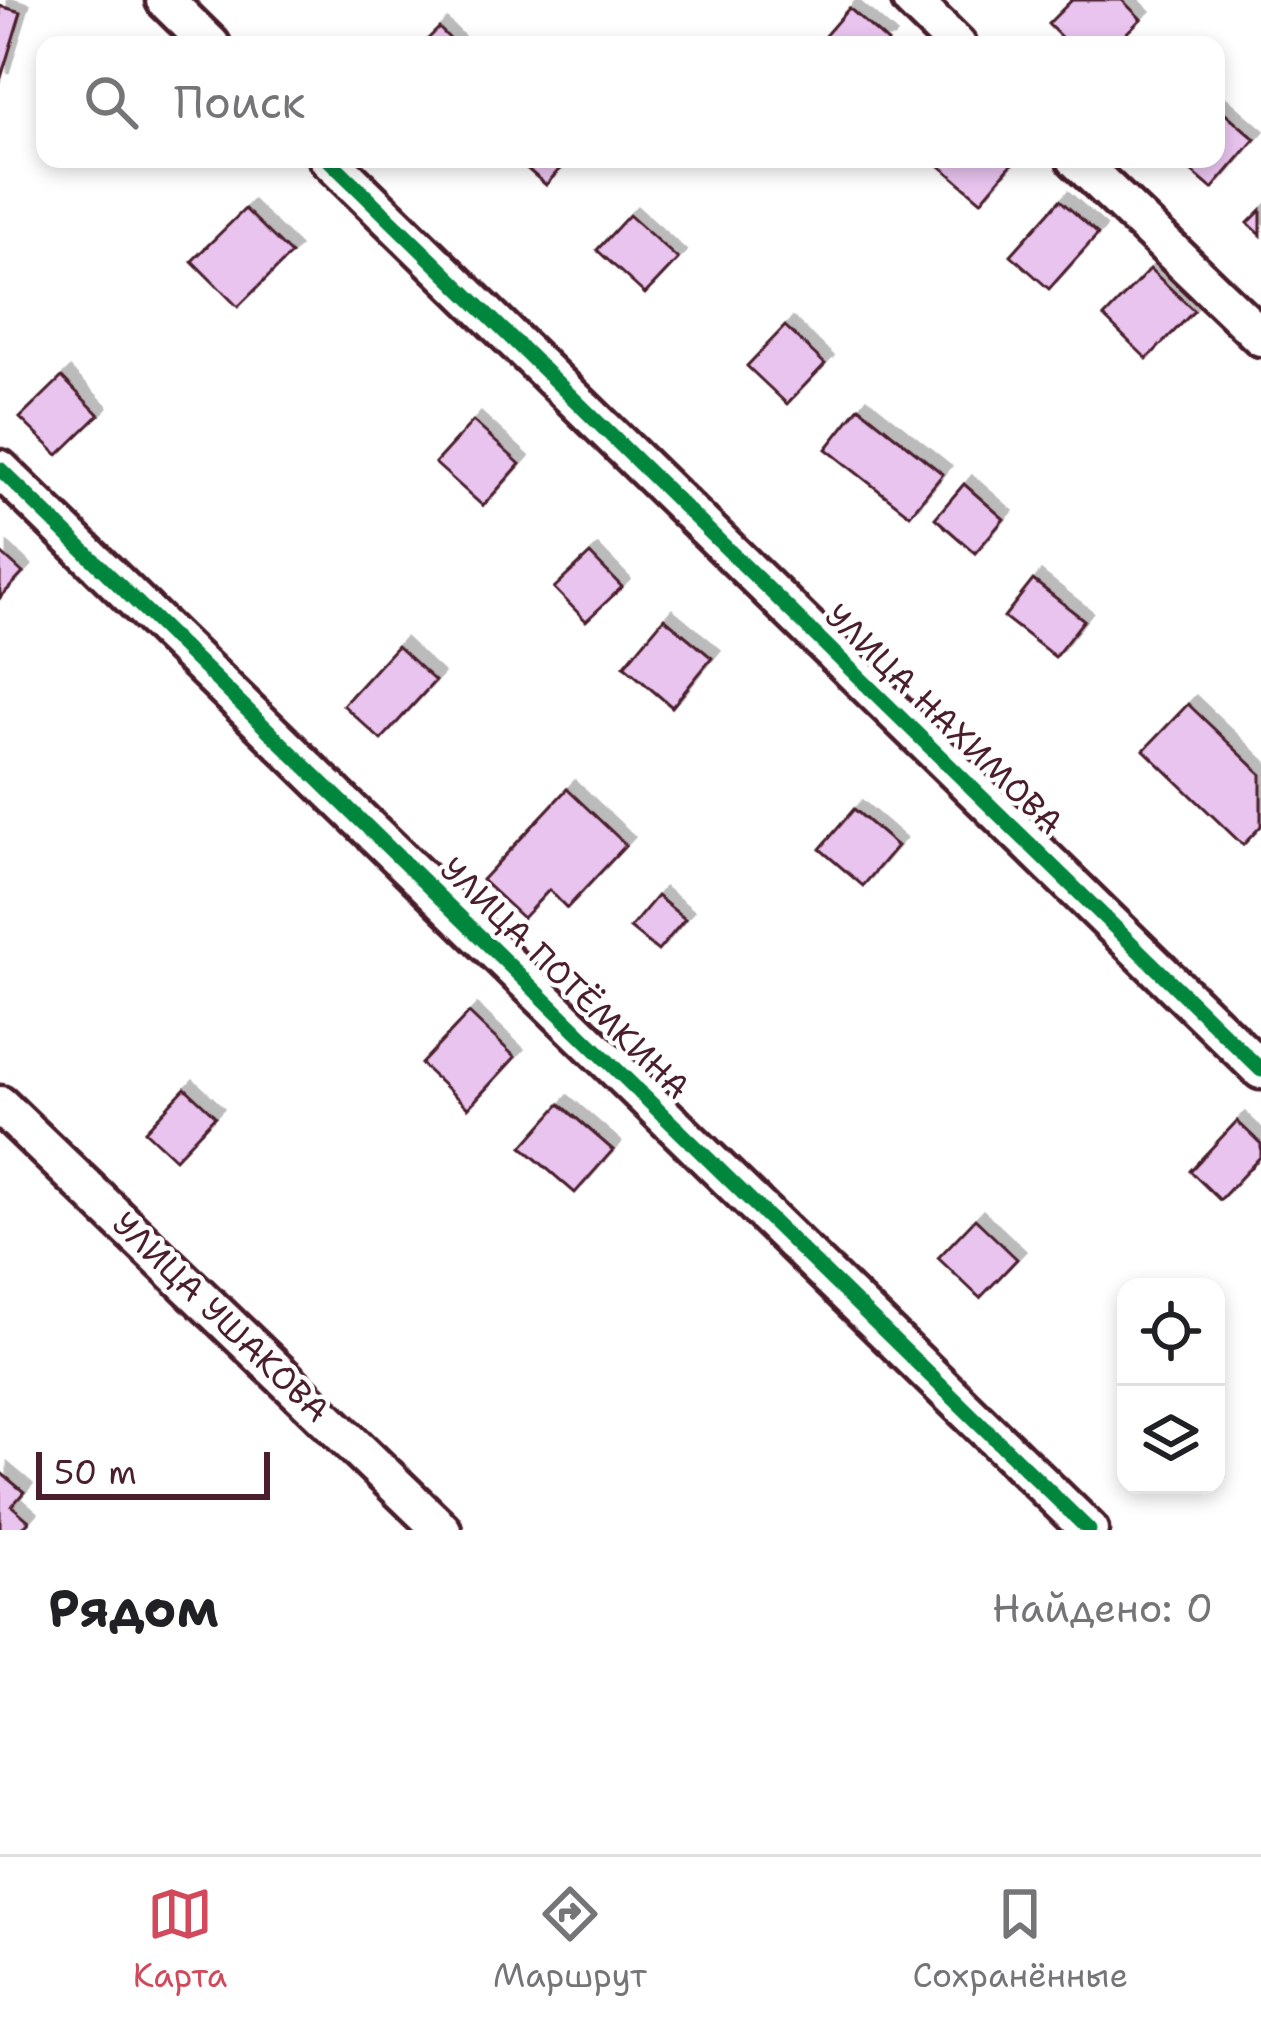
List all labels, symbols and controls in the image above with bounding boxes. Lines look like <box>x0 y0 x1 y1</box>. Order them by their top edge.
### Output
search box <box>36 36 1225 168</box>
icon: search <box>78 69 144 135</box>
text: Поиск <box>174 72 305 132</box>
street label: УЛИЦА НАХИМОВА <box>815 593 1073 845</box>
street label: УЛИЦА ПОТЁМКИНА <box>430 847 700 1109</box>
street label: УЛИЦА УШАКОВА <box>103 1202 339 1432</box>
map controls <box>1117 1278 1225 1494</box>
button: locate <box>1117 1278 1225 1386</box>
button: layers <box>1117 1386 1225 1494</box>
scale bar <box>36 1446 270 1499</box>
text: 50 m <box>54 1450 137 1495</box>
text: Рядом <box>48 1574 219 1642</box>
text: Найдено: 0 <box>992 1582 1213 1634</box>
tab: Карта <box>133 1881 227 1998</box>
tab: Маршрут <box>493 1881 647 1998</box>
tab: Сохранённые <box>913 1881 1128 1998</box>

